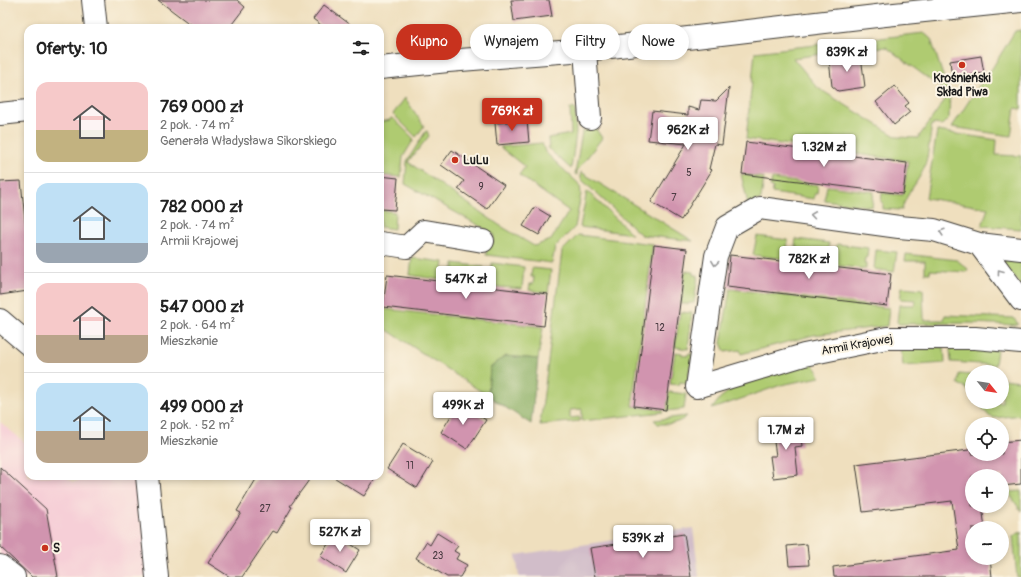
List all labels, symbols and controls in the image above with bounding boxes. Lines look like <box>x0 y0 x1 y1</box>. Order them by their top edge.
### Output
chip: Kupno <box>396 24 462 60</box>
chip: Wynajem <box>470 24 553 60</box>
chip: Filtry <box>561 24 620 60</box>
chip: Nowe <box>628 24 689 60</box>
icon: filters <box>350 37 372 59</box>
text: Oferty: 10 <box>36 38 108 59</box>
pin: 839K zł <box>810 39 884 73</box>
text: 839K zł <box>826 44 868 60</box>
marker: Krośnieński Skład Piwa <box>957 60 967 70</box>
place label: Krośnieński Skład Piwa <box>933 71 991 100</box>
text: 769 000 zł <box>160 96 243 117</box>
icon: home <box>68 98 116 146</box>
pin: 769K zł <box>475 98 549 132</box>
text: 769K zł <box>491 103 533 119</box>
text: 2 pok. · 74 m² <box>160 117 235 133</box>
pin: 962K zł <box>651 117 725 151</box>
text: 962K zł <box>667 122 709 138</box>
text: Generała Władysława Sikorskiego <box>160 133 337 149</box>
pin: 1.32M zł <box>783 134 865 168</box>
text: 1.32M zł <box>802 139 846 155</box>
place label: LuLu <box>463 153 489 168</box>
marker: LuLu <box>450 155 460 165</box>
house number: 5 <box>686 167 692 179</box>
house number: 9 <box>478 181 484 193</box>
house number: 7 <box>671 192 677 204</box>
text: 782 000 zł <box>160 196 242 217</box>
icon: home <box>68 199 116 247</box>
one-way arrow <box>810 211 816 220</box>
text: 2 pok. · 74 m² <box>160 217 235 233</box>
one-way arrow <box>939 228 946 237</box>
text: Armii Krajowej <box>160 233 239 249</box>
pin: 782K zł <box>772 246 846 280</box>
text: 782K zł <box>788 251 830 267</box>
one-way arrow <box>711 260 720 266</box>
pin: 547K zł <box>429 266 503 300</box>
one-way arrow <box>998 269 1005 276</box>
text: 547K zł <box>445 271 487 287</box>
text: 547 000 zł <box>160 296 243 317</box>
icon: home <box>68 299 116 347</box>
text: 2 pok. · 64 m² <box>160 317 235 333</box>
house number: 12 <box>655 322 665 334</box>
street label: Armii Krajowej <box>820 331 894 359</box>
text: Mieszkanie <box>160 333 218 349</box>
north arrow <box>965 365 1009 409</box>
map controls <box>965 365 1009 565</box>
pin: 499K zł <box>426 392 500 426</box>
text: 499 000 zł <box>160 396 243 417</box>
text: 499K zł <box>442 397 484 413</box>
icon: home <box>68 399 116 447</box>
text: 2 pok. · 52 m² <box>160 417 234 433</box>
pin: 1.7M zł <box>749 417 823 451</box>
button: locate <box>965 417 1009 461</box>
text: 1.7M zł <box>768 422 804 438</box>
text: Mieszkanie <box>160 433 218 449</box>
house number: 11 <box>406 460 414 472</box>
button: + <box>965 469 1009 513</box>
house number: 27 <box>260 503 271 515</box>
pin: 527K zł <box>303 519 377 553</box>
button: − <box>965 521 1009 565</box>
text: 527K zł <box>319 524 361 540</box>
pin: 539K zł <box>606 525 680 559</box>
text: 539K zł <box>622 530 664 546</box>
place label: S <box>53 541 60 556</box>
marker: S <box>40 543 50 553</box>
house number: 23 <box>433 550 444 562</box>

